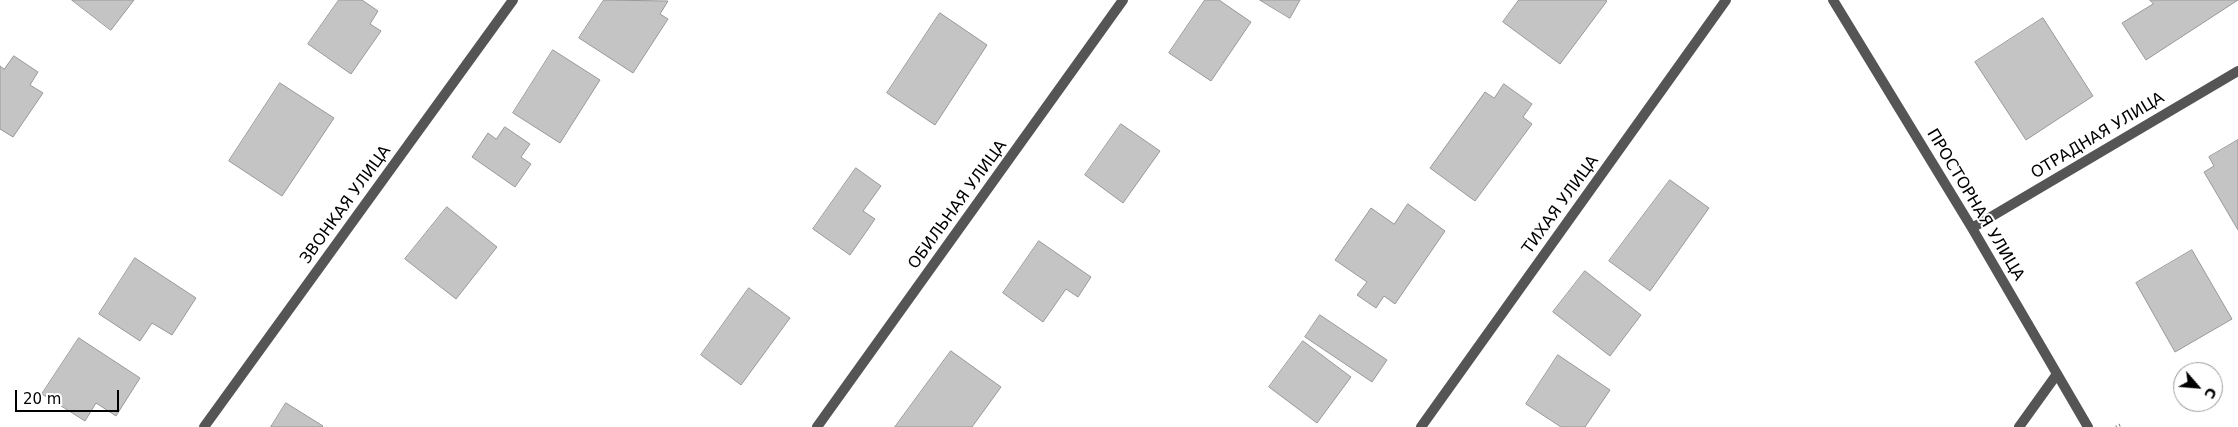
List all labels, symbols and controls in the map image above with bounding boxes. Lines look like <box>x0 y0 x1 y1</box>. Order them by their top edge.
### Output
street label: ОТРАДНАЯ УЛИЦА <box>2028 89 2168 183</box>
street label: ПРОСТОРНАЯ УЛИЦА <box>1922 126 2028 284</box>
street label: ОБИЛЬНАЯ УЛИЦА <box>905 137 1011 273</box>
street label: ЗВОНКАЯ УЛИЦА <box>297 142 395 268</box>
street label: ТИХАЯ УЛИЦА <box>1519 152 1603 258</box>
north arrow <box>2173 362 2223 412</box>
scale bar <box>18 380 121 412</box>
text: С <box>2201 385 2220 402</box>
text: 20 m <box>23 390 61 408</box>

